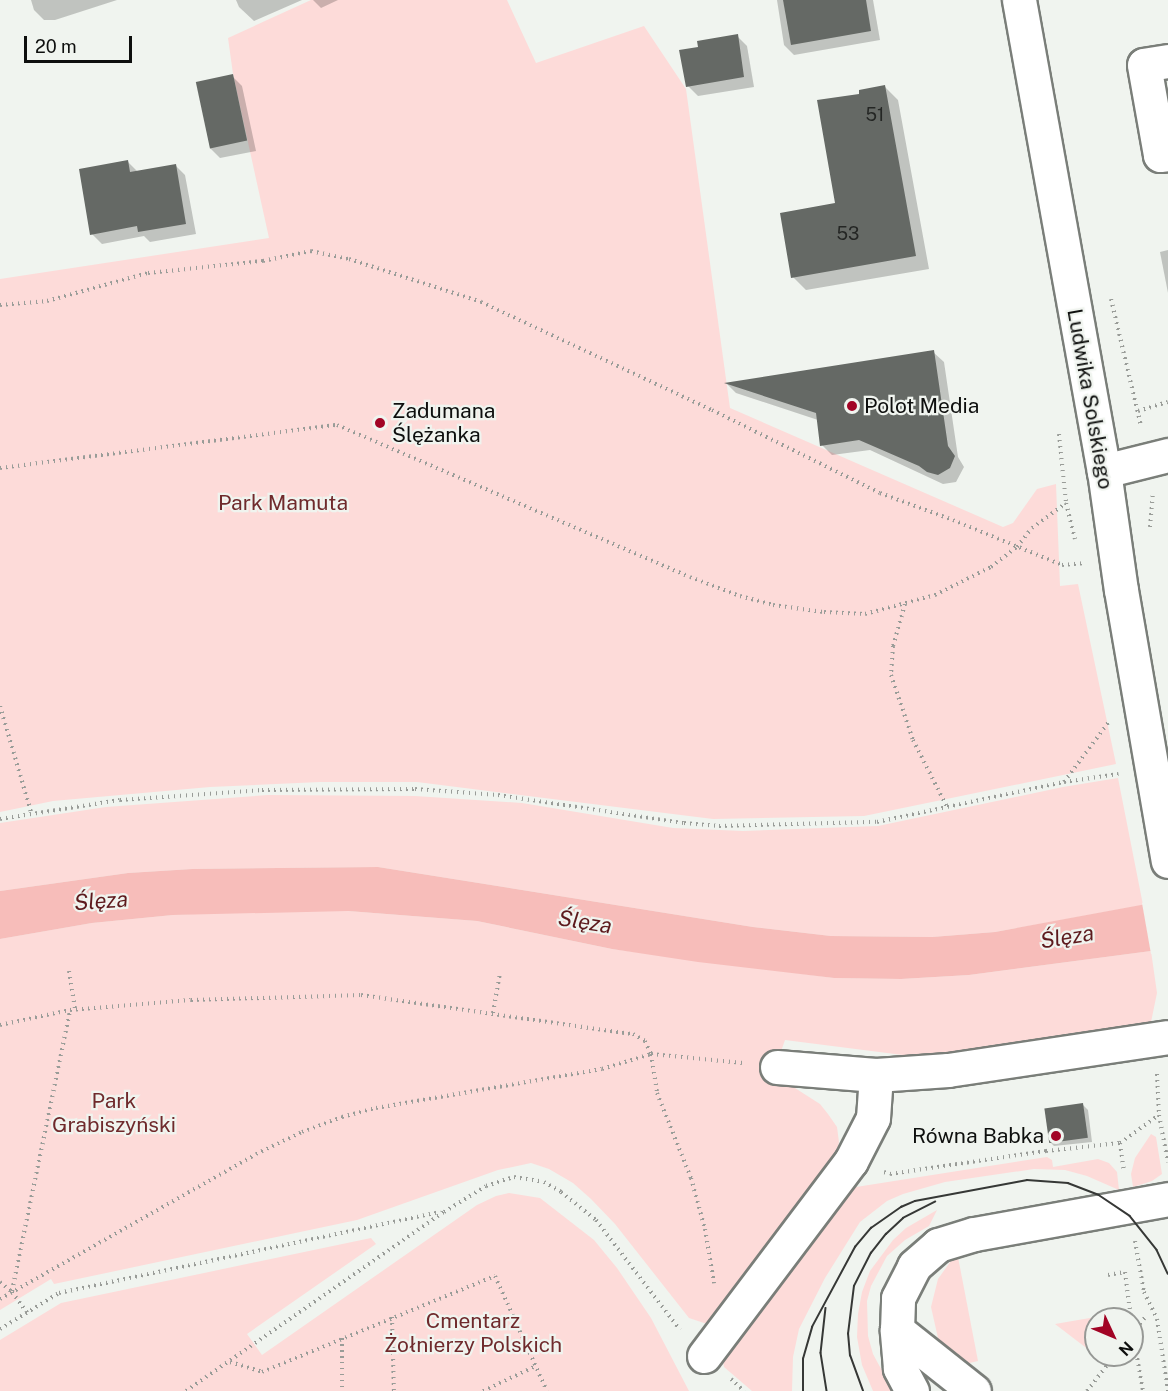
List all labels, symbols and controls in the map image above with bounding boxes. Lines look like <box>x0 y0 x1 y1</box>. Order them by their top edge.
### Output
scale bar <box>27 24 135 62</box>
text: 20 m <box>35 36 77 57</box>
house number: 51 <box>866 104 884 126</box>
house number: 53 <box>837 223 859 245</box>
street label: Ludwika Solskiego <box>1062 307 1118 491</box>
place label: Polot Media <box>864 393 979 419</box>
place label: Zadumana Ślężanka <box>392 398 495 448</box>
marker: Polot Media <box>845 399 859 413</box>
marker: Zadumana Ślężanka <box>373 416 387 430</box>
park label: Park Mamuta <box>218 490 348 516</box>
water label: Ślęza <box>73 886 129 916</box>
water label: Ślęza <box>556 905 614 939</box>
water label: Ślęza <box>1038 920 1096 954</box>
park label: Park Grabiszyński <box>52 1088 176 1138</box>
place label: Równa Babka <box>912 1123 1044 1149</box>
marker: Równa Babka <box>1049 1129 1063 1143</box>
north arrow <box>1084 1307 1144 1367</box>
park label: Cmentarz Żołnierzy Polskich <box>384 1308 562 1358</box>
text: N <box>1115 1337 1137 1360</box>

